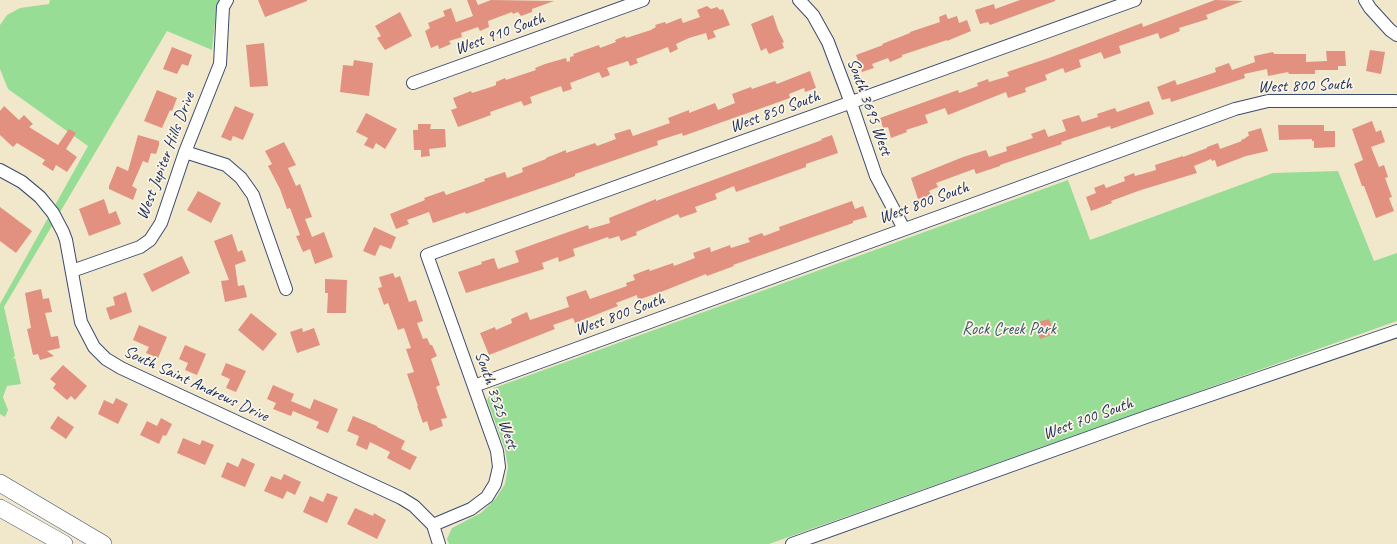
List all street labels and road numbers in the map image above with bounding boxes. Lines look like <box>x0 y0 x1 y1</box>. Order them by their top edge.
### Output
street label: West 910 South <box>452 8 548 60</box>
street label: South 3695 West <box>842 56 896 158</box>
street label: West 800 South <box>1258 74 1352 98</box>
street label: West 850 South <box>727 86 823 138</box>
street label: West Jupiter Hills Drive <box>132 89 200 223</box>
street label: West 800 South <box>876 177 972 229</box>
street label: West 800 South <box>572 289 668 341</box>
street label: South Saint Andrews Drive <box>120 341 272 427</box>
street label: South 3525 West <box>470 348 522 452</box>
street label: West 700 South <box>1040 393 1136 445</box>

